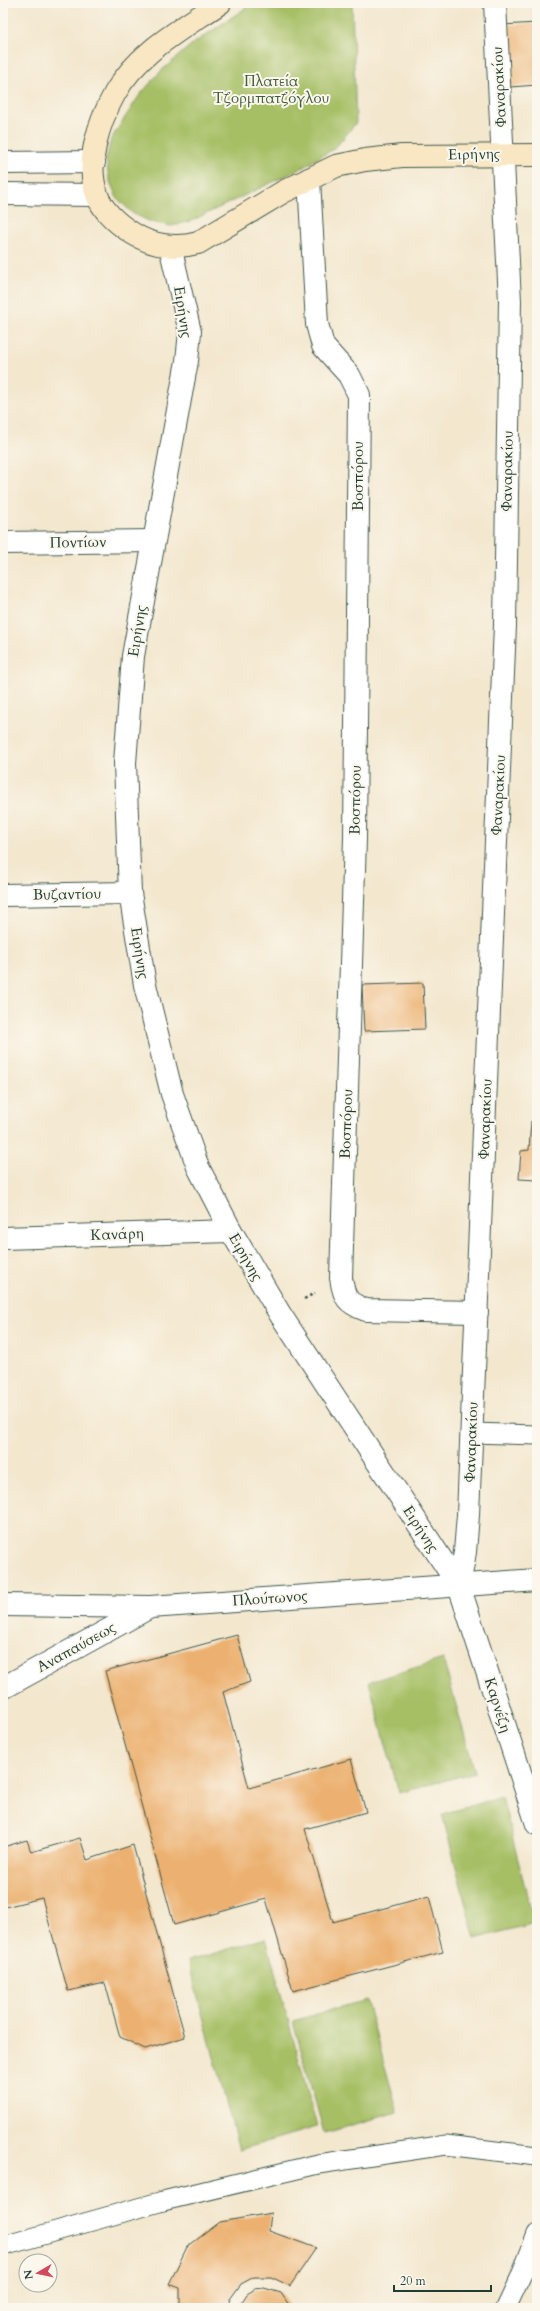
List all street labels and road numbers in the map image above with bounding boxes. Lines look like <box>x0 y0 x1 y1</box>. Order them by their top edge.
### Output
street label: Φαναρακίου <box>487 46 511 128</box>
street label: Ειρήνης <box>448 144 501 164</box>
street label: Ειρήνης <box>169 285 197 340</box>
street label: Φαναρακίου <box>496 430 518 512</box>
street label: Βοσπόρου <box>348 441 368 511</box>
street label: Ποντίων <box>49 532 107 552</box>
street label: Ειρήνης <box>123 603 151 658</box>
street label: Φαναρακίου <box>486 754 510 836</box>
street label: Βοσπόρου <box>344 765 366 835</box>
street label: Βυζαντίου <box>33 883 102 905</box>
street label: Ειρήνης <box>126 926 154 981</box>
street label: Φαναρακίου <box>474 1078 496 1160</box>
street label: Βοσπόρου <box>335 1089 357 1159</box>
street label: Κανάρη <box>90 1223 144 1245</box>
street label: Ειρήνης <box>224 1229 268 1285</box>
street label: Φαναρακίου <box>460 1401 482 1483</box>
street label: Ειρήνης <box>398 1502 444 1557</box>
street label: Πλούτωνος <box>232 1585 309 1611</box>
street label: Αναπαύσεως <box>33 1617 120 1677</box>
street label: Καρνέζη <box>480 1675 516 1735</box>

